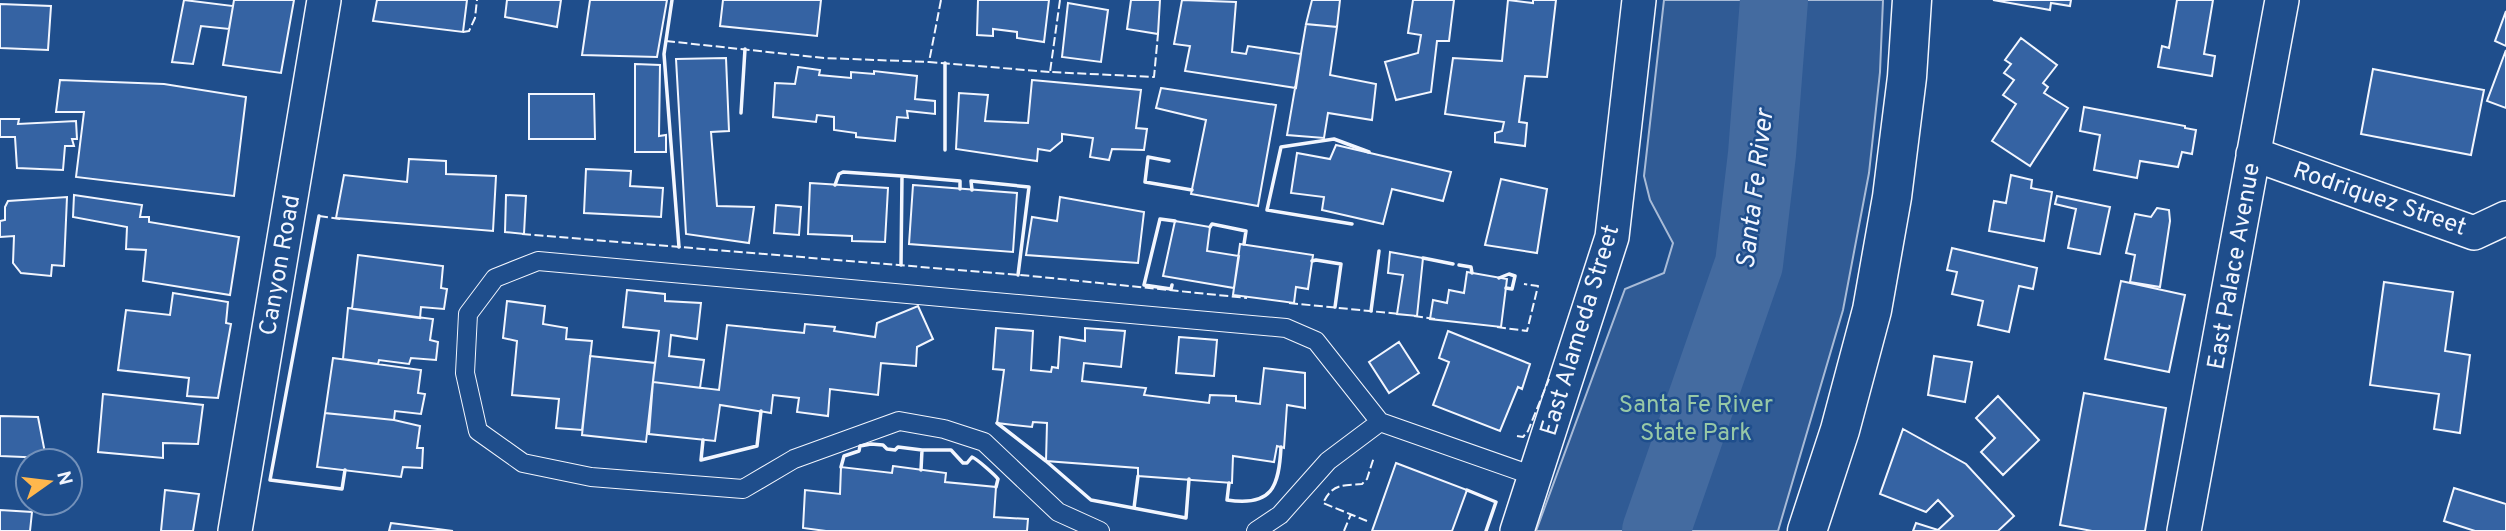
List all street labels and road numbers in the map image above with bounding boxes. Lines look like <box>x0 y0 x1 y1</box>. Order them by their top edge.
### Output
street label: Rodriquez Street <box>2289 156 2470 244</box>
street label: East Palace Avenue <box>2202 161 2268 372</box>
street label: Canyon Road <box>254 193 308 338</box>
street label: East Alameda Street <box>1535 221 1627 440</box>

